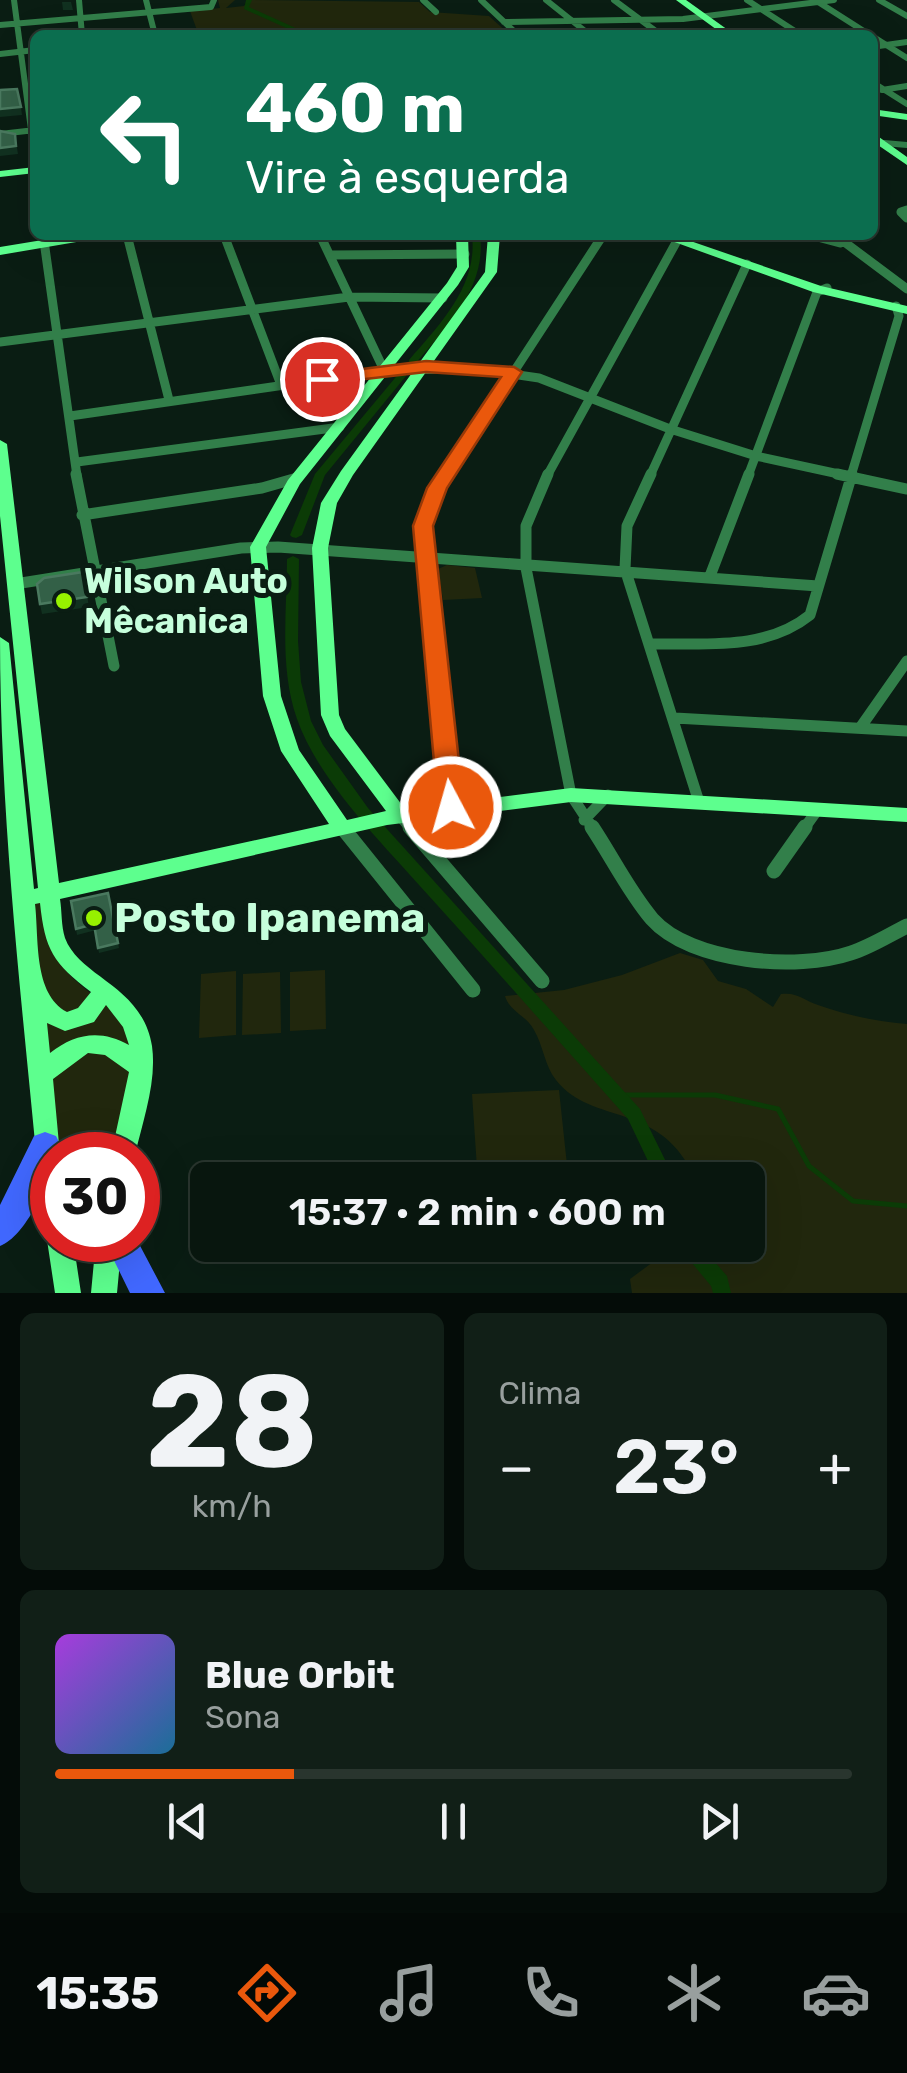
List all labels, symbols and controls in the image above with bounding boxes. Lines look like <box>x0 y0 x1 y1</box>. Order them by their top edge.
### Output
text: 460 m <box>245 67 465 150</box>
icon: left <box>80 70 210 200</box>
text: Vire à esquerda <box>245 151 569 204</box>
pin <box>280 337 365 422</box>
icon: arrive <box>295 352 350 407</box>
place label: Wilson Auto Mêcanica <box>84 560 288 642</box>
marker: Wilson Auto Mêcanica <box>53 590 75 612</box>
position arrow <box>399 755 503 859</box>
place label: Posto Ipanema <box>114 893 425 943</box>
marker: Posto Ipanema <box>83 907 105 929</box>
speed limit sign: 30 <box>30 1132 160 1262</box>
text: 15:37 · 2 min · 600 m <box>289 1189 666 1235</box>
text: 28 <box>145 1344 318 1499</box>
text: Clima <box>499 1374 581 1412</box>
text: 23° <box>613 1423 739 1512</box>
text: − <box>499 1435 534 1500</box>
text: + <box>818 1435 852 1500</box>
text: km/h <box>192 1487 272 1525</box>
text: Blue Orbit <box>205 1652 395 1698</box>
text: Sona <box>205 1698 280 1736</box>
icon: previous <box>160 1794 215 1849</box>
icon: pause <box>426 1794 481 1849</box>
icon: next <box>692 1794 747 1849</box>
icon: directions <box>232 1958 302 2028</box>
icon: music <box>374 1958 444 2028</box>
icon: phone <box>516 1958 586 2028</box>
icon: climate <box>659 1958 729 2028</box>
icon: car <box>801 1958 871 2028</box>
text: 15:35 <box>36 1967 159 2020</box>

